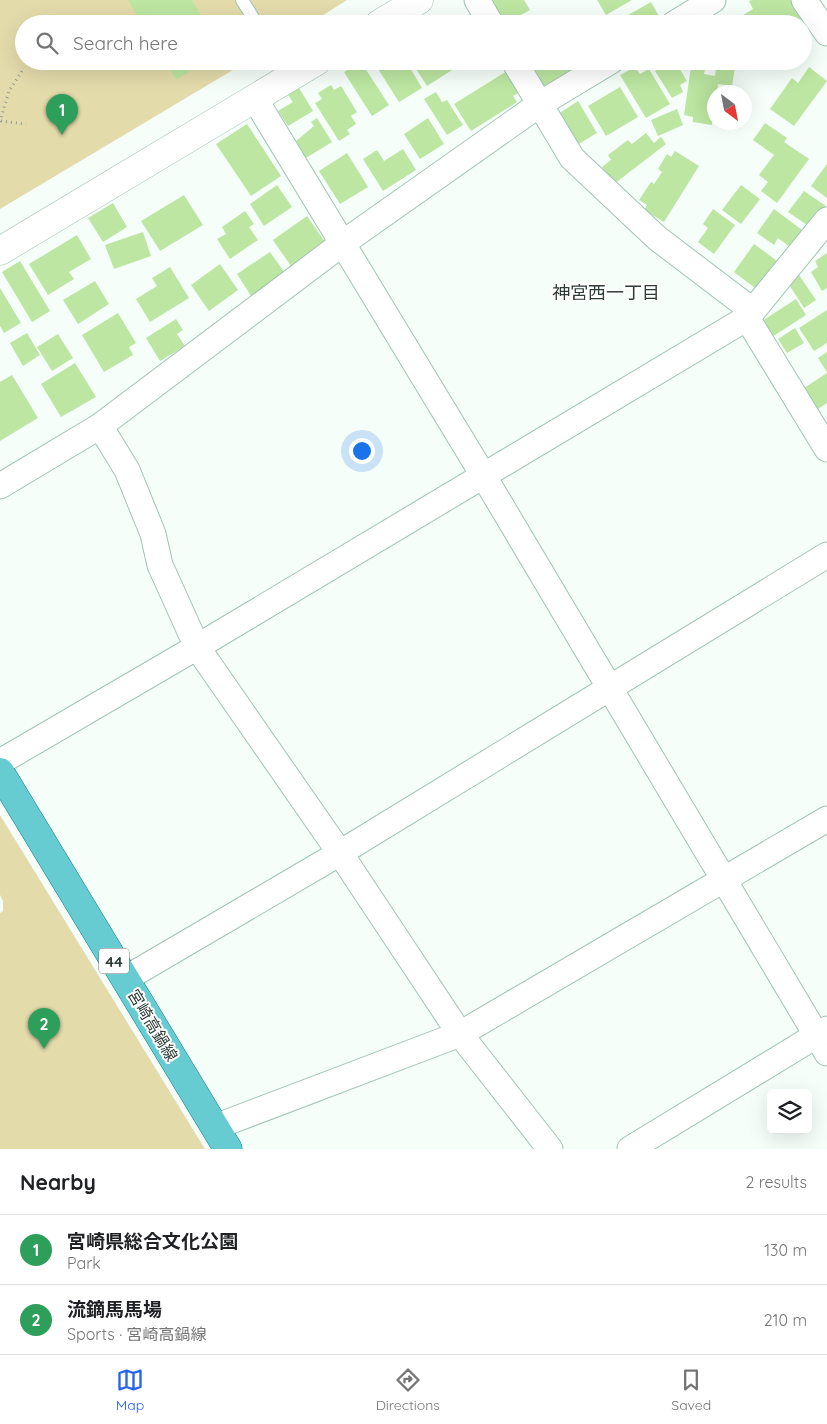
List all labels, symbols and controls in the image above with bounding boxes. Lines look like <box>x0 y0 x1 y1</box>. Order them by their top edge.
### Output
search box <box>15 15 812 70</box>
icon: search <box>33 29 61 57</box>
text: Search here <box>73 31 178 55</box>
north arrow <box>707 85 752 130</box>
pin: 1 <box>46 94 78 135</box>
district label: 神宮西一丁目 <box>552 281 660 304</box>
your location <box>349 438 375 464</box>
road number: 44 <box>99 948 129 974</box>
street label: 宮崎高鍋線 <box>124 986 182 1064</box>
pin: 2 <box>28 1008 60 1049</box>
map controls <box>767 1089 812 1134</box>
button: layers <box>767 1089 812 1134</box>
text: Nearby <box>20 1169 96 1195</box>
text: 2 results <box>745 1172 807 1192</box>
text: 宮崎県総合文化公園 <box>67 1229 238 1253</box>
text: 1 <box>33 1240 39 1260</box>
text: 130 m <box>764 1240 807 1260</box>
text: Park <box>67 1253 101 1273</box>
text: 流鏑馬馬場 <box>67 1297 162 1321</box>
text: 2 <box>31 1310 41 1330</box>
text: 210 m <box>764 1310 807 1330</box>
text: Sports · 宮崎高鍋線 <box>67 1324 207 1344</box>
tab: Map <box>116 1366 144 1414</box>
tab: Directions <box>376 1366 440 1414</box>
tab: Saved <box>671 1366 711 1414</box>

